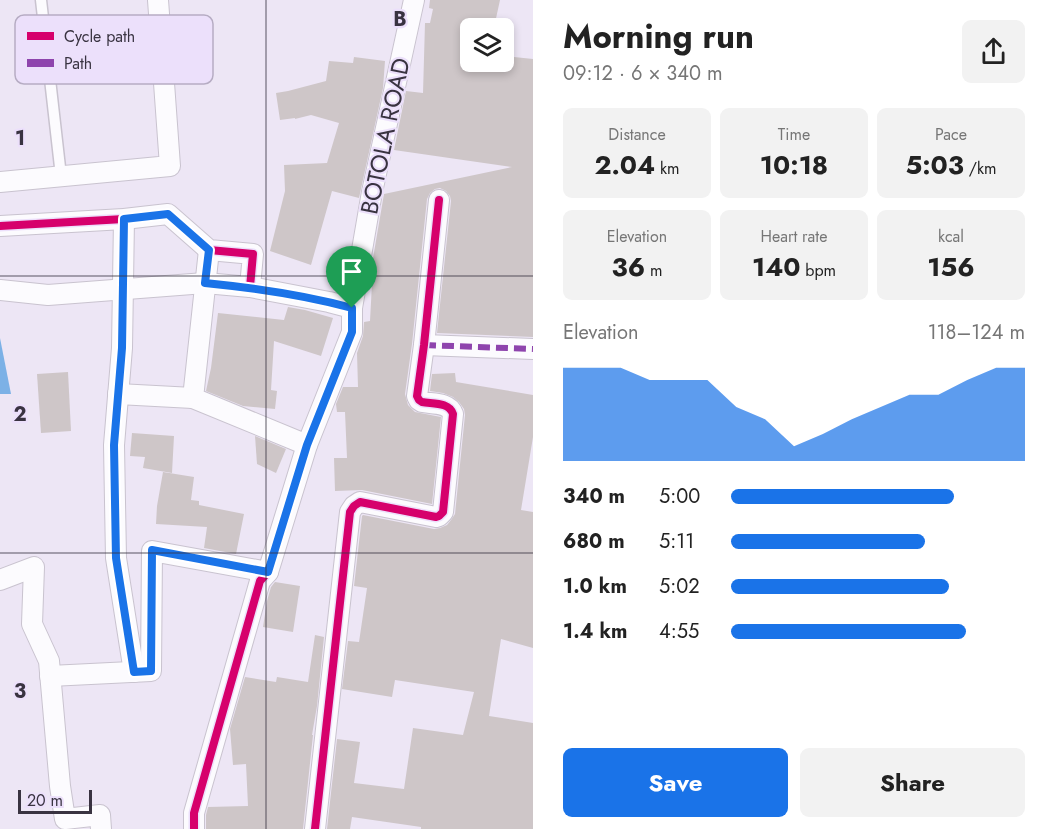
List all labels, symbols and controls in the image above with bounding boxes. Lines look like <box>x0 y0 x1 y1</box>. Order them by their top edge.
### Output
text: B <box>393 5 407 34</box>
text: Morning run <box>563 13 754 60</box>
legend <box>15 15 213 84</box>
map controls <box>460 18 514 72</box>
button: layers <box>460 18 514 72</box>
button: share <box>962 20 1025 83</box>
text: Cycle path <box>64 25 135 48</box>
text: Path <box>64 52 92 75</box>
street label: BOTOLA ROAD <box>351 55 419 217</box>
text: 09:12 · 6 × 340 m <box>563 59 723 88</box>
text: Distance <box>608 123 666 146</box>
text: Time <box>778 123 810 146</box>
text: Pace <box>935 123 967 146</box>
text: 1 <box>15 124 25 153</box>
text: 2.04 <box>594 146 655 184</box>
text: 10:18 <box>760 146 828 184</box>
text: 5:03 <box>905 146 964 184</box>
text: km <box>655 157 680 180</box>
text: /km <box>964 157 997 180</box>
text: Elevation <box>607 225 667 248</box>
text: Heart rate <box>761 225 827 248</box>
text: kcal <box>938 225 964 248</box>
pin <box>326 246 377 308</box>
text: 36 <box>612 248 645 286</box>
text: 140 <box>752 248 801 286</box>
text: 156 <box>927 248 975 286</box>
icon: arrive <box>335 255 368 288</box>
text: m <box>645 259 662 282</box>
text: bpm <box>801 259 836 282</box>
text: Elevation <box>563 318 638 347</box>
text: 118–124 m <box>928 318 1025 347</box>
text: 2 <box>13 400 27 429</box>
text: 340 m <box>563 482 625 511</box>
text: 5:00 <box>659 482 700 511</box>
text: 680 m <box>563 527 625 556</box>
text: 5:11 <box>659 527 694 556</box>
text: 1.0 km <box>563 572 627 601</box>
text: 5:02 <box>659 572 700 601</box>
text: 1.4 km <box>563 617 628 646</box>
text: 4:55 <box>659 617 699 646</box>
text: 3 <box>14 677 26 706</box>
button: Save <box>563 748 788 817</box>
button: Share <box>800 748 1025 817</box>
scale bar <box>18 787 92 814</box>
text: 20 m <box>27 789 63 812</box>

